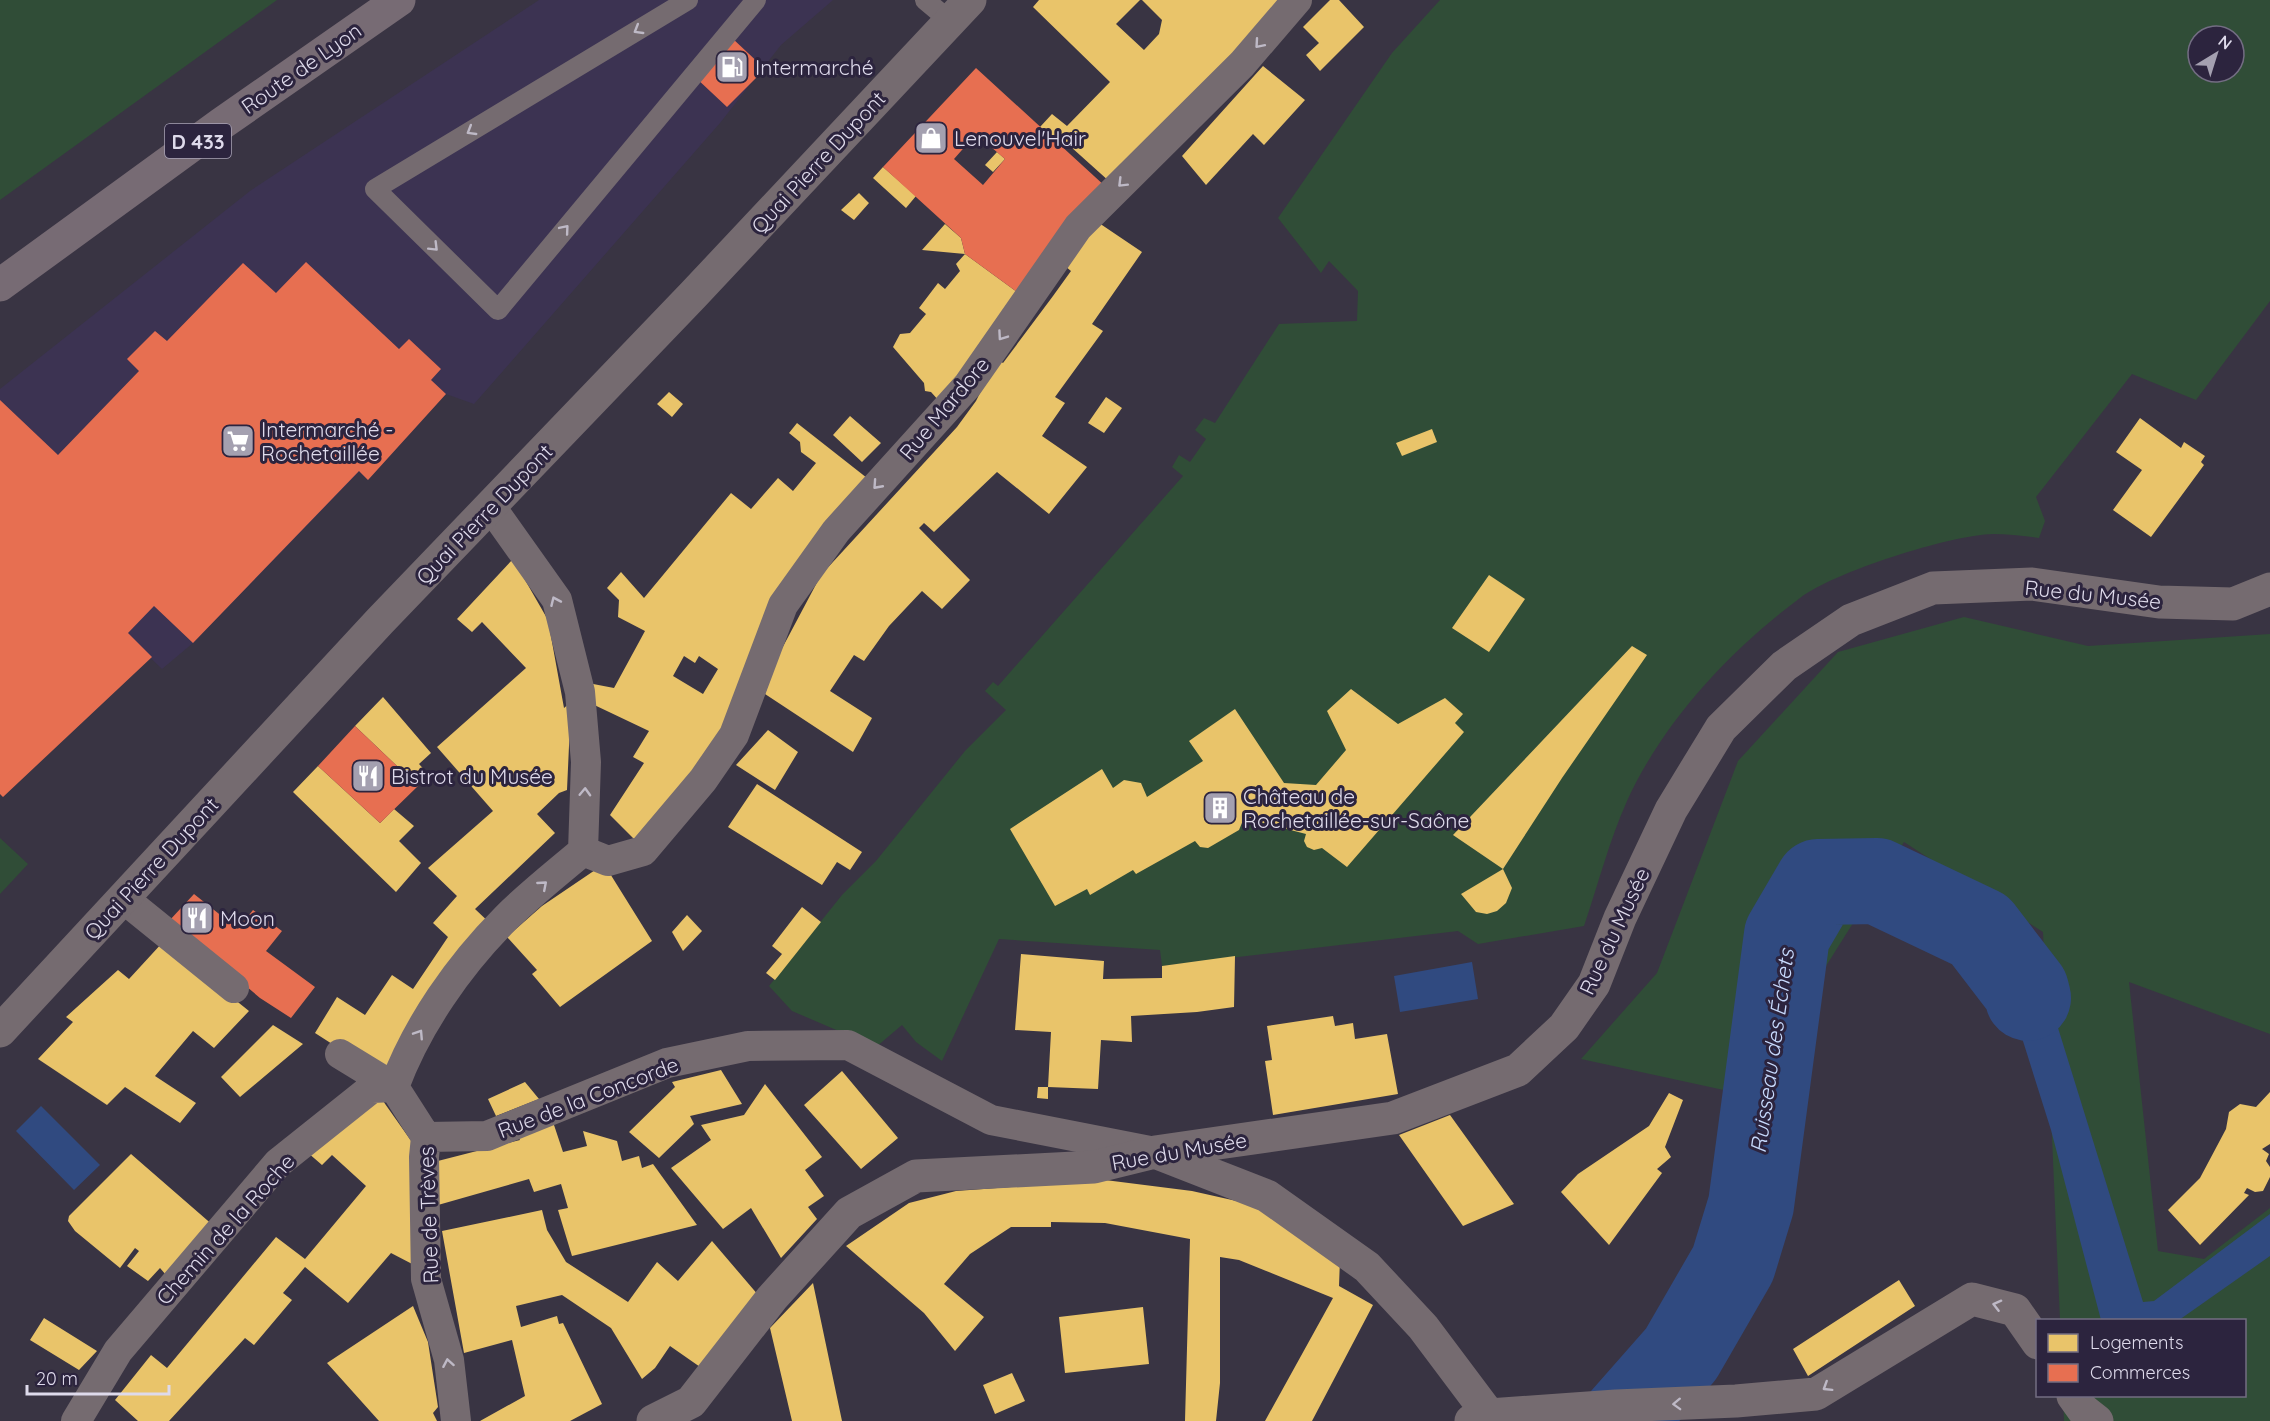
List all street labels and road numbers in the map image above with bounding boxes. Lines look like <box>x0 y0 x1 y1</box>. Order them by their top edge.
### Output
street label: Route de Lyon <box>236 17 366 119</box>
street label: Quai Pierre Dupont <box>745 85 891 239</box>
road number: D 433 <box>165 124 231 158</box>
street label: Rue Mardore <box>894 351 994 465</box>
street label: Quai Pierre Dupont <box>410 438 558 590</box>
street label: Rue du Musée <box>2023 574 2163 614</box>
street label: Quai Pierre Dupont <box>78 791 224 945</box>
street label: Rue du Musée <box>1573 863 1655 999</box>
street label: Rue de la Concorde <box>494 1051 682 1143</box>
street label: Rue du Musée <box>1109 1126 1249 1176</box>
street label: Rue de Trèves <box>413 1146 443 1284</box>
street label: Chemin de la Roche <box>150 1148 300 1310</box>

